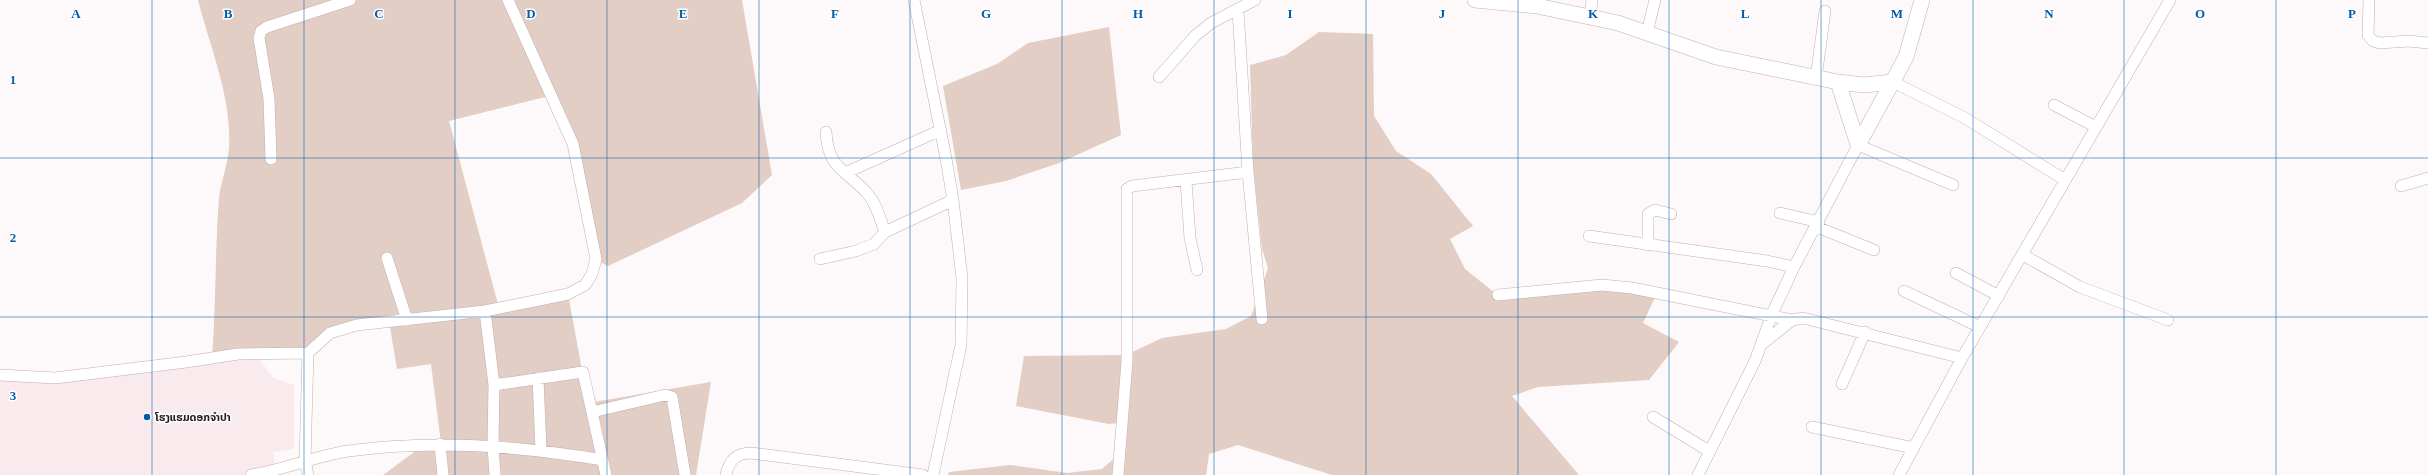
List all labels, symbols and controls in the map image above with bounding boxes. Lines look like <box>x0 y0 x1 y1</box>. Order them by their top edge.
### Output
text: A <box>71 6 81 21</box>
text: B <box>224 6 233 21</box>
text: C <box>374 6 384 21</box>
text: D <box>526 6 536 21</box>
text: E <box>679 6 687 21</box>
text: F <box>831 6 839 21</box>
text: G <box>981 6 991 21</box>
text: H <box>1133 6 1143 21</box>
text: I <box>1287 6 1293 21</box>
text: J <box>1439 6 1446 21</box>
text: K <box>1588 6 1599 21</box>
text: L <box>1741 6 1750 21</box>
text: M <box>1891 6 1903 21</box>
text: N <box>2044 6 2054 21</box>
text: O <box>2195 6 2205 21</box>
text: P <box>2348 6 2356 21</box>
text: 1 <box>10 72 16 87</box>
text: 2 <box>10 230 16 245</box>
text: 3 <box>10 388 17 403</box>
place label: ໂຮງແຮມດອກຈຳປາ <box>154 411 231 423</box>
marker: ໂຮງແຮມດອກຈຳປາ <box>142 412 152 422</box>

